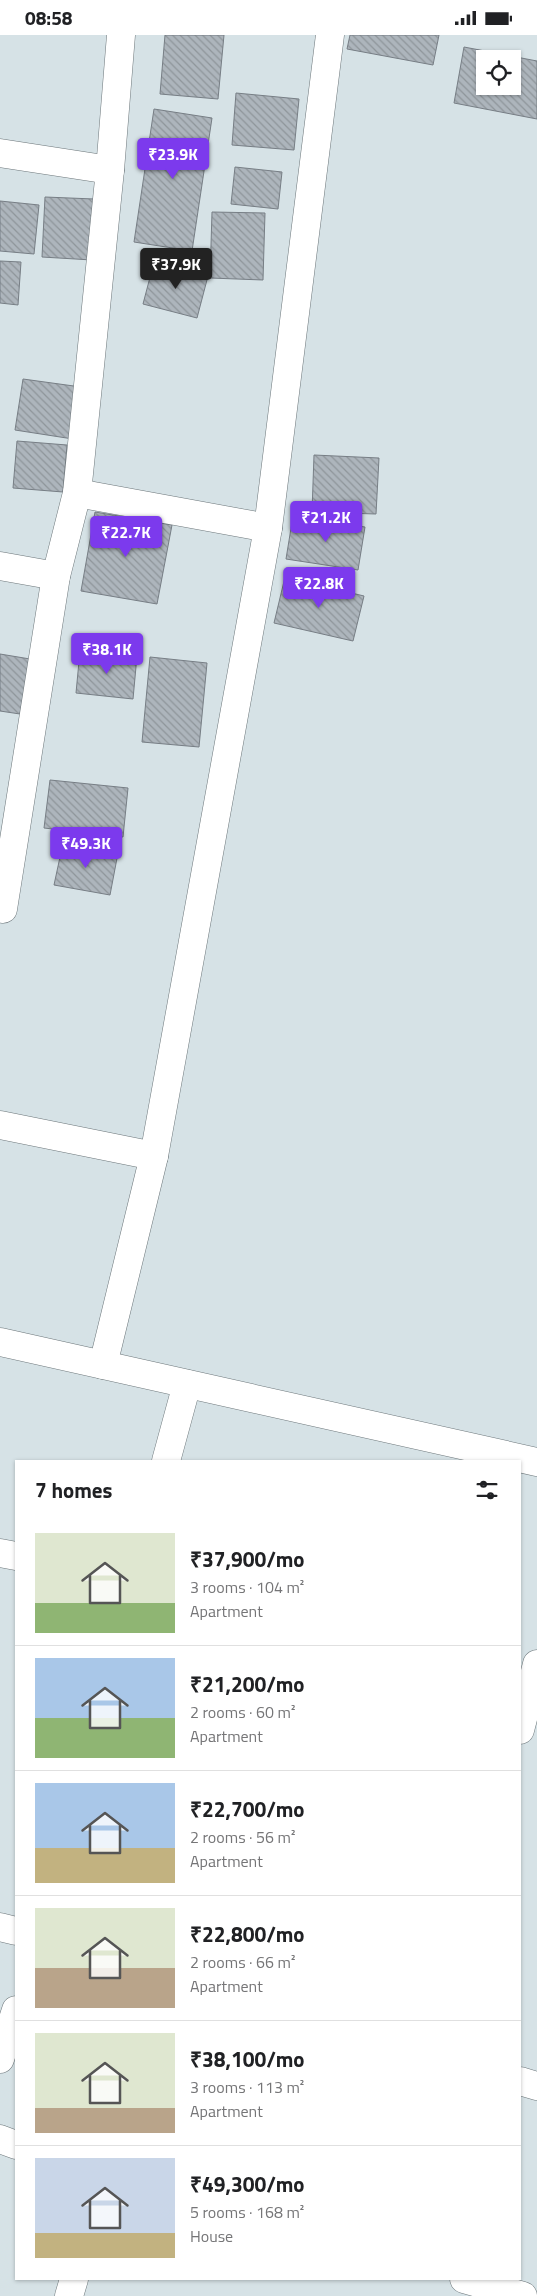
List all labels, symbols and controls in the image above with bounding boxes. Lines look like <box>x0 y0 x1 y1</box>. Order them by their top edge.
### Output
text: 08:58 <box>25 3 72 32</box>
map controls <box>476 50 521 95</box>
button: locate <box>476 50 521 95</box>
pin: ₹23.9K <box>132 137 214 180</box>
text: ₹23.9K <box>148 142 198 166</box>
pin: ₹37.9K <box>135 247 217 290</box>
text: ₹37.9K <box>151 252 201 276</box>
pin: ₹21.2K <box>285 501 367 543</box>
text: ₹21.2K <box>301 505 351 529</box>
pin: ₹22.7K <box>85 515 167 558</box>
text: ₹22.7K <box>101 520 151 544</box>
pin: ₹22.8K <box>278 567 360 609</box>
text: ₹22.8K <box>294 571 344 595</box>
pin: ₹38.1K <box>66 633 148 675</box>
text: ₹38.1K <box>82 637 132 661</box>
pin: ₹49.3K <box>45 827 127 869</box>
text: ₹49.3K <box>61 831 111 855</box>
text: 7 homes <box>35 1474 112 1506</box>
icon: filters <box>473 1476 501 1504</box>
text: ₹37,900/mo <box>190 1543 304 1575</box>
icon: home <box>75 1553 135 1613</box>
text: 3 rooms · 104 m² <box>190 1575 304 1599</box>
text: Apartment <box>190 1599 263 1623</box>
text: ₹21,200/mo <box>190 1668 304 1700</box>
icon: home <box>75 1678 135 1738</box>
text: 2 rooms · 60 m² <box>190 1700 295 1724</box>
text: Apartment <box>190 1724 263 1748</box>
text: ₹22,700/mo <box>190 1793 304 1825</box>
icon: home <box>75 1803 135 1863</box>
text: 2 rooms · 56 m² <box>190 1825 295 1849</box>
text: Apartment <box>190 1849 263 1873</box>
text: ₹22,800/mo <box>190 1918 304 1950</box>
icon: home <box>75 1928 135 1988</box>
text: 2 rooms · 66 m² <box>190 1950 295 1974</box>
text: Apartment <box>190 1974 263 1998</box>
text: ₹38,100/mo <box>190 2043 304 2075</box>
icon: home <box>75 2053 135 2113</box>
text: 3 rooms · 113 m² <box>190 2075 304 2099</box>
text: Apartment <box>190 2099 263 2123</box>
text: ₹49,300/mo <box>190 2168 304 2200</box>
icon: home <box>75 2178 135 2238</box>
text: 5 rooms · 168 m² <box>190 2200 304 2224</box>
text: House <box>190 2224 233 2248</box>

